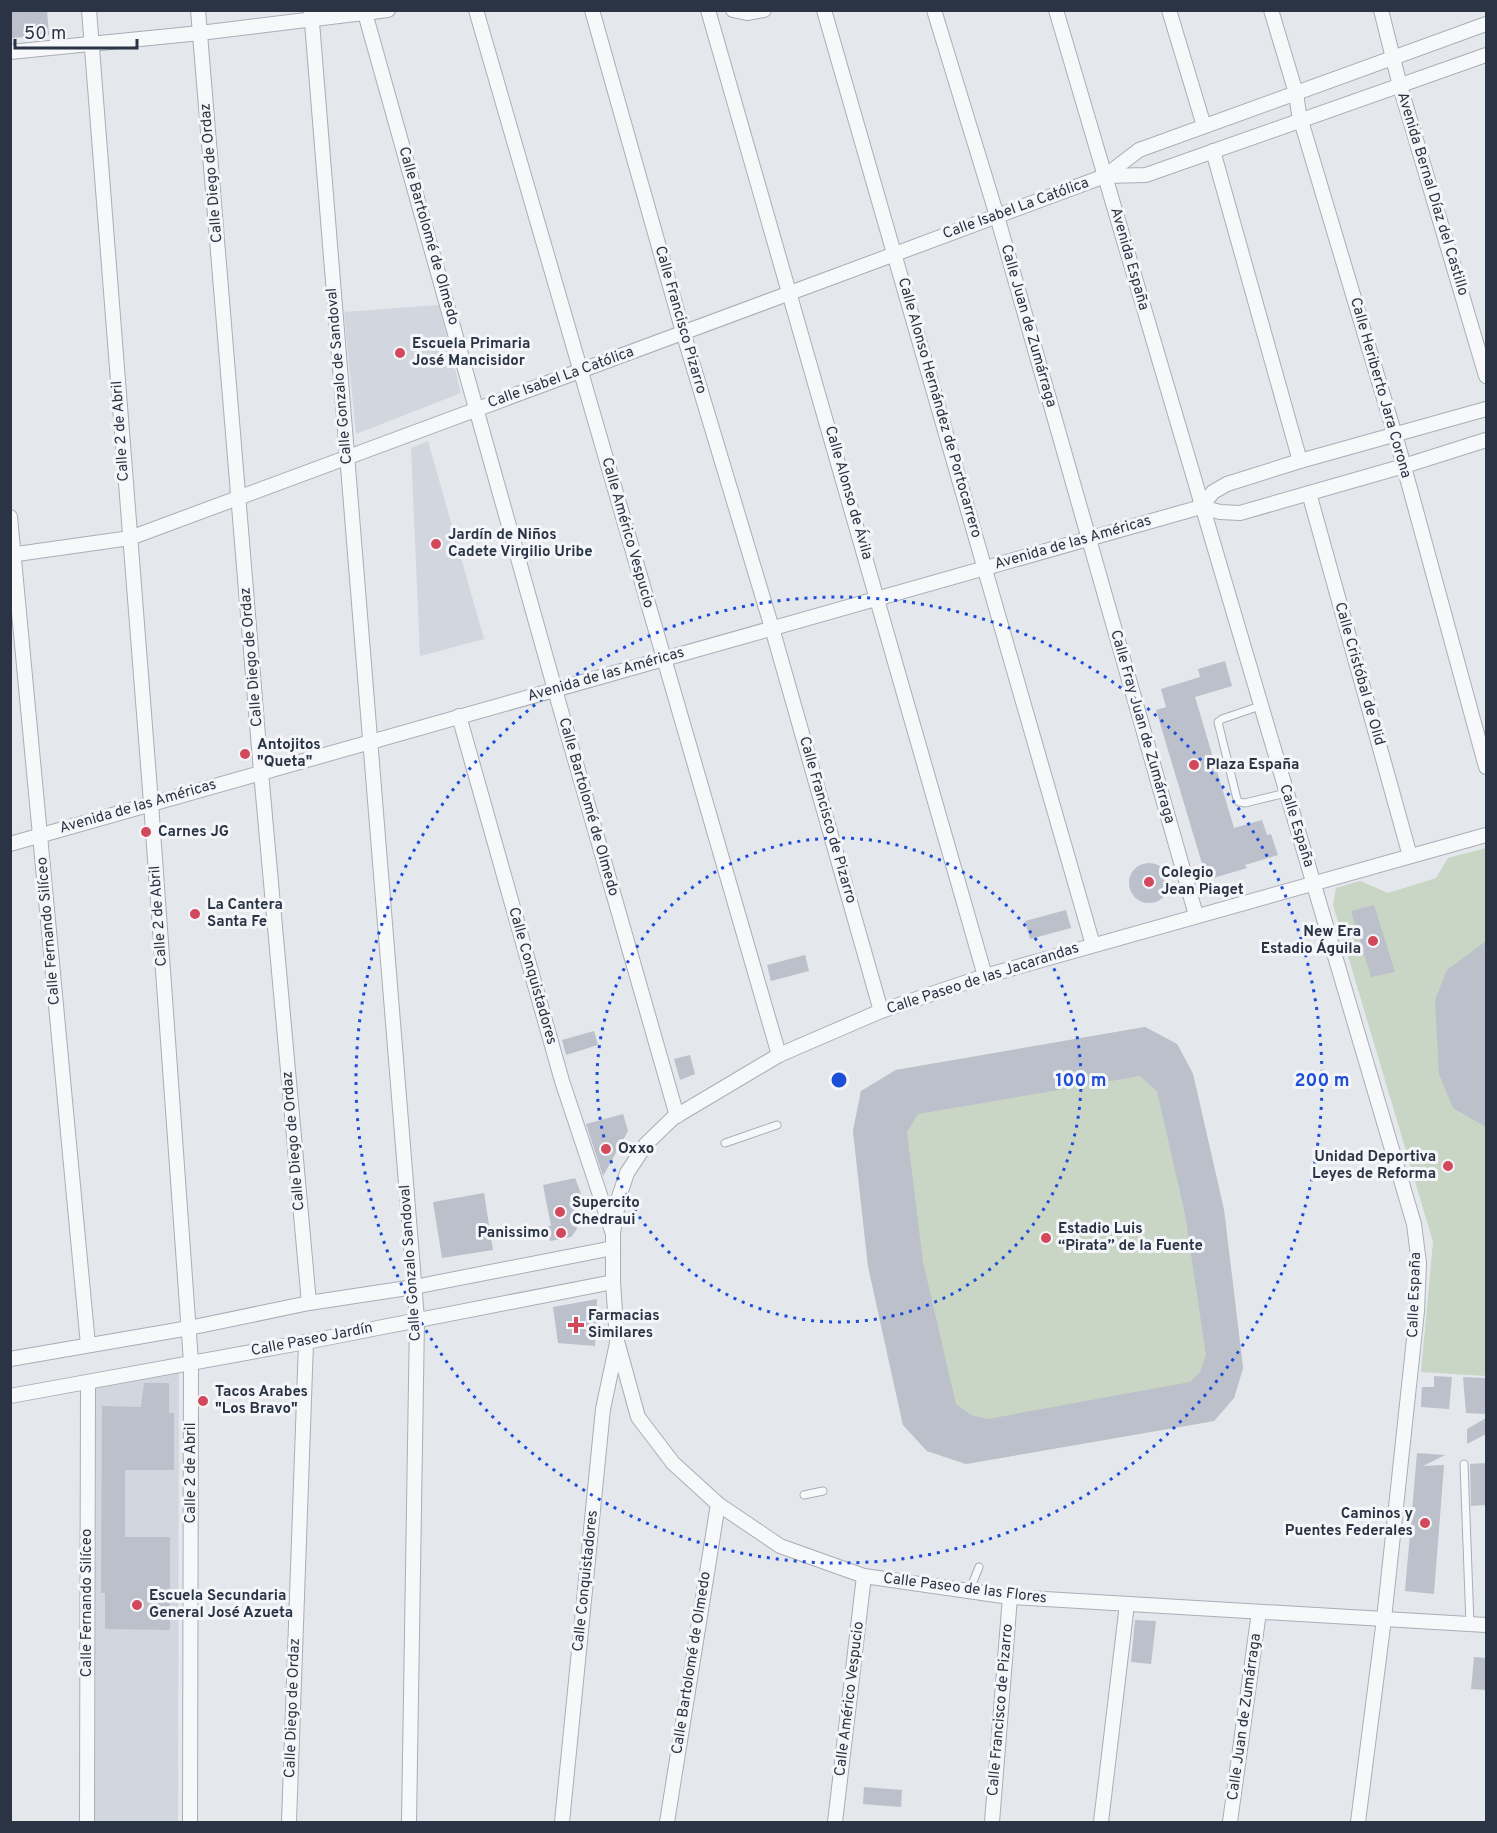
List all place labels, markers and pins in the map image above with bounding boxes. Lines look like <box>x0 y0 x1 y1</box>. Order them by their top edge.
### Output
place label: Escuela Primaria José Mancisidor <box>412 335 530 371</box>
marker: Escuela Primaria José Mancisidor <box>393 346 407 360</box>
place label: Jardín de Niños Cadete Virgilio Uribe <box>448 526 593 562</box>
marker: Jardín de Niños Cadete Virgilio Uribe <box>429 537 443 551</box>
place label: Antojitos "Queta" <box>257 736 321 772</box>
marker: Antojitos "Queta" <box>238 747 252 761</box>
place label: Plaza España <box>1206 756 1299 775</box>
marker: Plaza España <box>1187 758 1201 772</box>
place label: Carnes JG <box>158 823 229 842</box>
marker: Carnes JG <box>139 825 153 839</box>
place label: Colegio Jean Piaget <box>1161 864 1244 900</box>
marker: Colegio Jean Piaget <box>1142 875 1156 889</box>
place label: La Cantera Santa Fe <box>207 896 283 932</box>
marker: La Cantera Santa Fe <box>188 907 202 921</box>
place label: New Era Estadio Águila <box>1261 923 1361 959</box>
marker: New Era Estadio Águila <box>1366 934 1380 948</box>
centre of rings <box>829 1070 849 1090</box>
place label: Oxxo <box>618 1140 654 1159</box>
marker: Oxxo <box>599 1142 613 1156</box>
place label: Unidad Deportiva Leyes de Reforma <box>1312 1148 1436 1184</box>
marker: Unidad Deportiva Leyes de Reforma <box>1441 1159 1455 1173</box>
place label: Supercito Chedraui <box>572 1194 640 1230</box>
marker: Supercito Chedraui <box>553 1205 567 1219</box>
place label: Estadio Luis “Pirata” de la Fuente <box>1058 1220 1203 1256</box>
place label: Panissimo <box>477 1224 549 1243</box>
marker: Panissimo <box>554 1226 568 1240</box>
marker: Estadio Luis “Pirata” de la Fuente <box>1039 1231 1053 1245</box>
place label: Farmacias Similares <box>588 1307 660 1343</box>
marker: Farmacias Similares <box>569 1318 583 1332</box>
place label: Tacos Arabes "Los Bravo" <box>215 1383 308 1419</box>
marker: Tacos Arabes "Los Bravo" <box>196 1394 210 1408</box>
place label: Caminos y Puentes Federales <box>1285 1505 1413 1541</box>
marker: Caminos y Puentes Federales <box>1418 1516 1432 1530</box>
place label: Escuela Secundaria General José Azueta <box>149 1587 293 1623</box>
marker: Escuela Secundaria General José Azueta <box>130 1598 144 1612</box>

